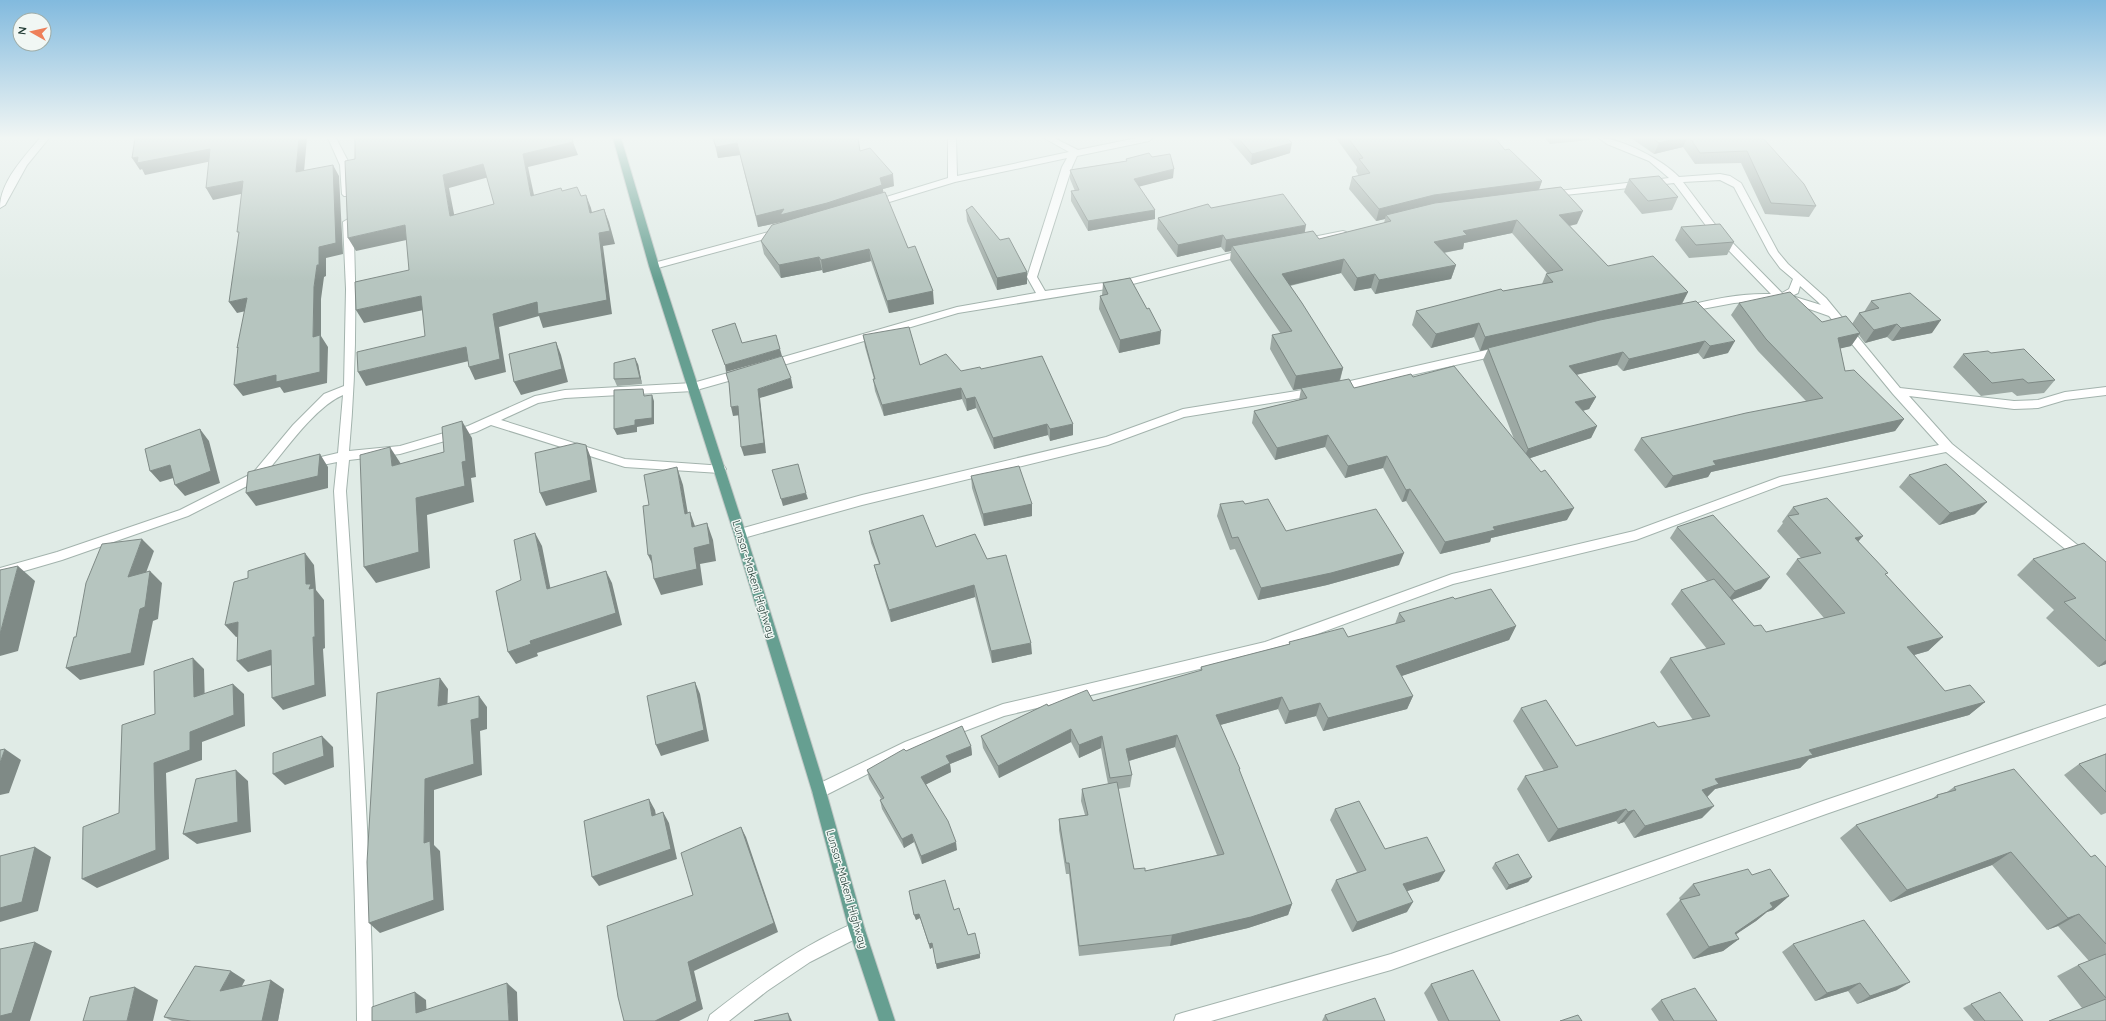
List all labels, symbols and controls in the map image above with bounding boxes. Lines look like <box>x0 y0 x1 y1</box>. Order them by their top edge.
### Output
north arrow <box>12 12 52 52</box>
text: N <box>15 26 30 36</box>
street label: Lunsar-Makeni Highway <box>729 518 779 640</box>
street label: Lunsar-Makeni Highway <box>823 828 871 950</box>

